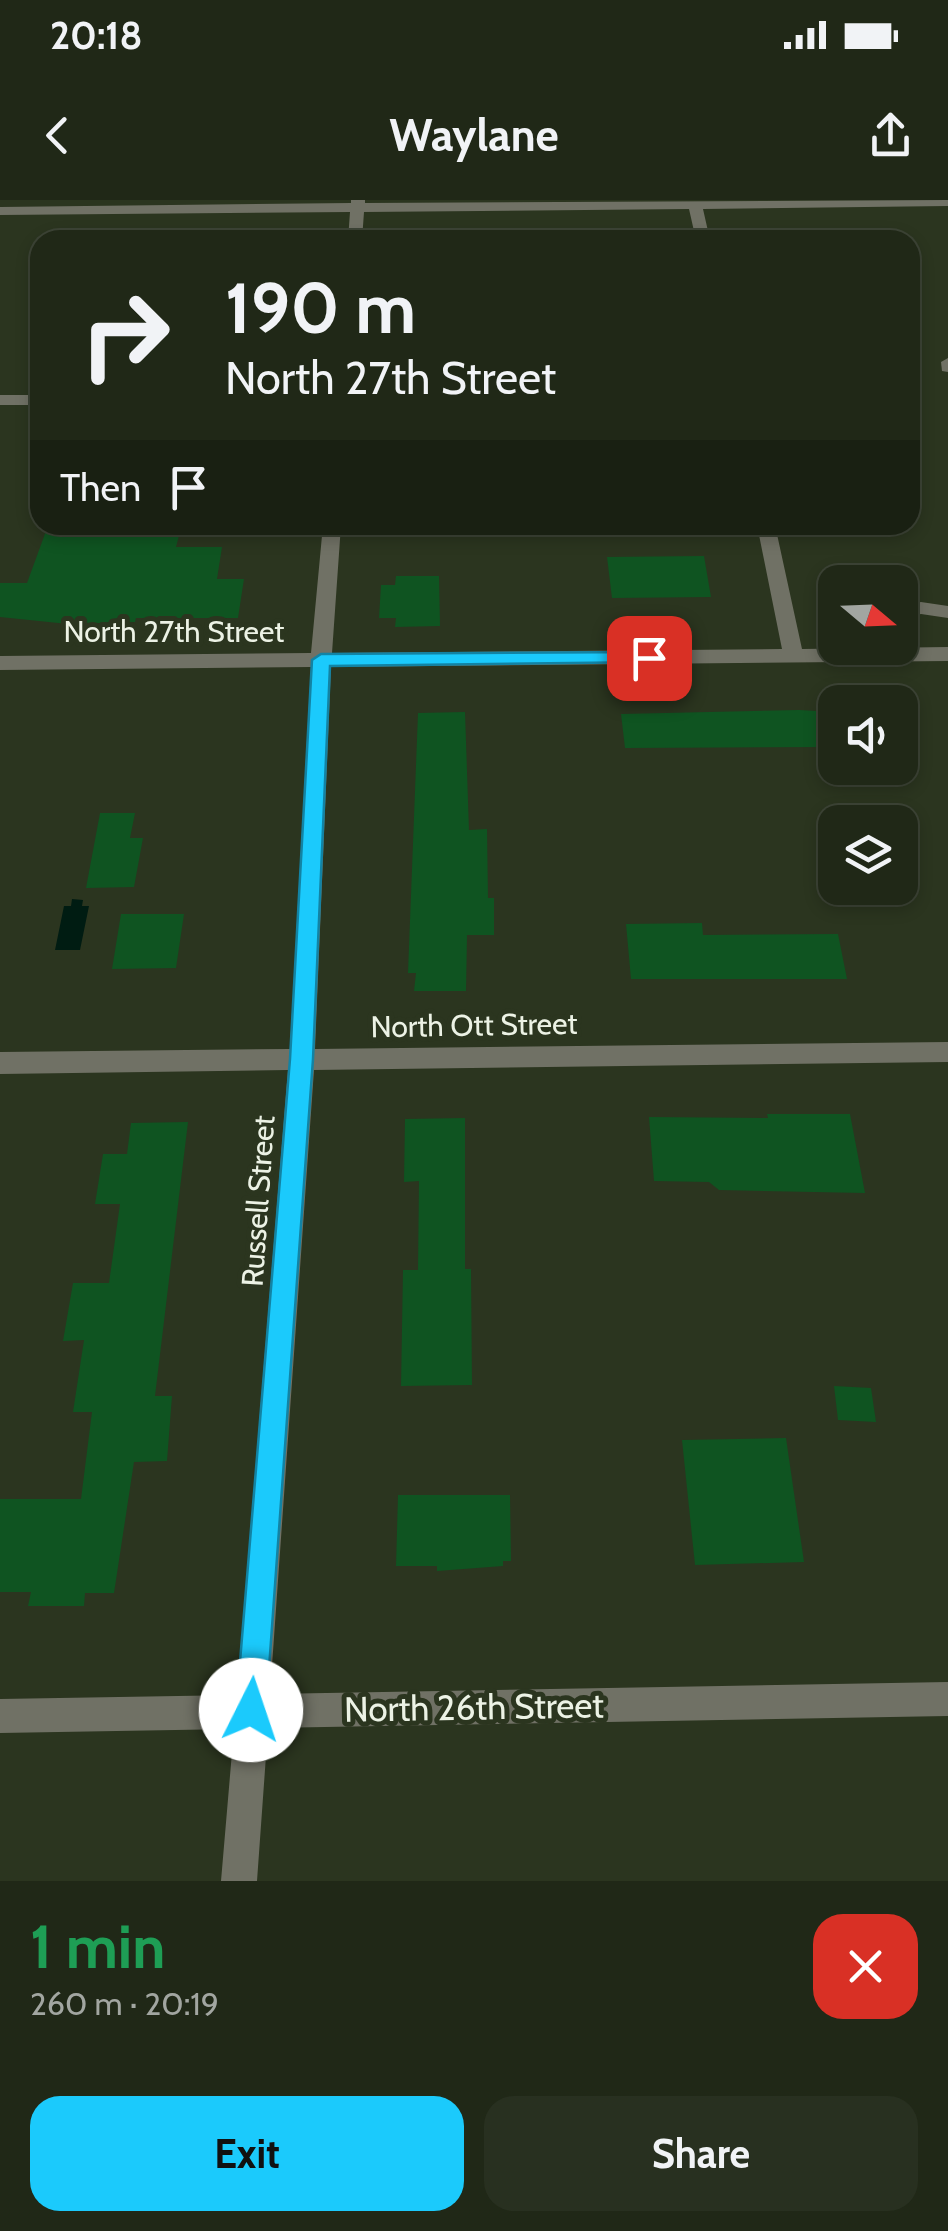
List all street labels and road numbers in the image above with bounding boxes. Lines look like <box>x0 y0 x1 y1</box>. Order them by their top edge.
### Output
street label: North 27th Street <box>64 613 284 650</box>
street label: North Ott Street <box>370 1005 578 1045</box>
street label: Russell Street <box>234 1114 282 1288</box>
street label: North 26th Street <box>344 1683 605 1731</box>

